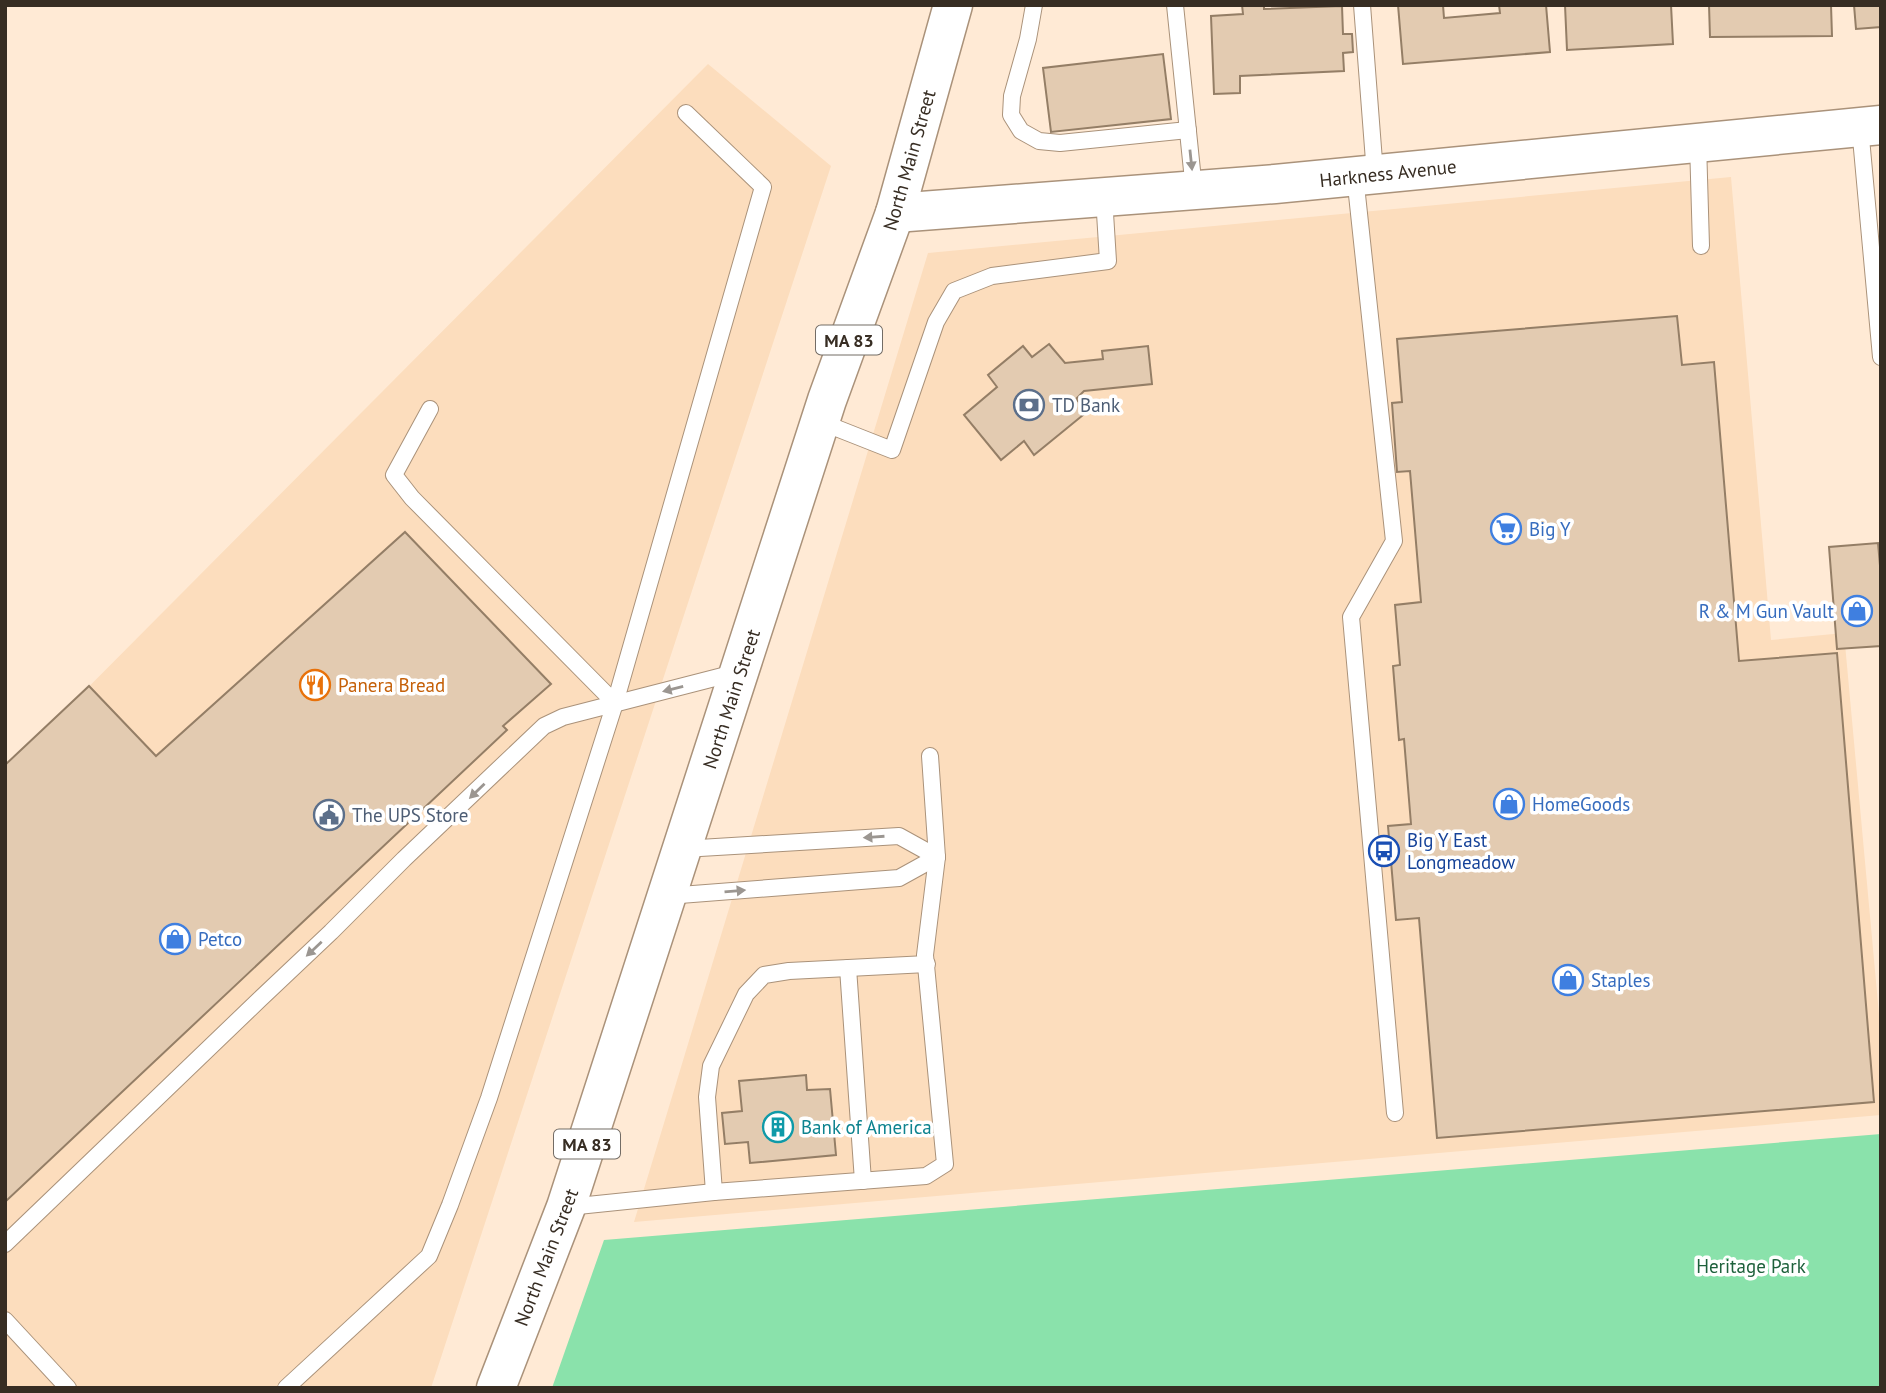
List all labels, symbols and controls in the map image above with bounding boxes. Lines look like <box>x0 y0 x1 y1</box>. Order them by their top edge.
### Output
street label: North Main Street <box>877 86 941 233</box>
one-way arrow <box>1185 149 1196 171</box>
street label: Harkness Avenue <box>1318 154 1458 192</box>
road number: MA 83 <box>816 326 882 354</box>
bank icon: TD Bank <box>1012 388 1046 422</box>
place label: TD Bank <box>1052 393 1120 417</box>
supermarket icon: Big Y <box>1489 512 1523 546</box>
place label: Big Y <box>1529 517 1571 541</box>
shop icon: R & M Gun Vault <box>1840 594 1874 628</box>
place label: R & M Gun Vault <box>1699 599 1835 623</box>
street label: North Main Street <box>697 626 765 772</box>
restaurant icon: Panera Bread <box>298 668 332 702</box>
place label: Panera Bread <box>338 673 445 697</box>
one-way arrow <box>662 683 684 694</box>
one-way arrow <box>469 782 486 799</box>
shop icon: HomeGoods <box>1492 787 1526 821</box>
place label: HomeGoods <box>1532 792 1630 816</box>
public building icon: The UPS Store <box>312 798 346 832</box>
place label: The UPS Store <box>352 803 468 827</box>
place label: Big Y East Longmeadow <box>1407 828 1515 874</box>
one-way arrow <box>863 832 885 843</box>
bus stop icon: Big Y East Longmeadow <box>1367 834 1401 868</box>
one-way arrow <box>724 885 746 896</box>
shop icon: Petco <box>158 922 192 956</box>
place label: Petco <box>198 927 242 951</box>
one-way arrow <box>306 940 323 956</box>
shop icon: Staples <box>1551 963 1585 997</box>
place label: Staples <box>1591 968 1650 992</box>
building icon: Bank of America <box>761 1110 795 1144</box>
place label: Bank of America <box>801 1115 932 1139</box>
road number: MA 83 <box>554 1129 620 1158</box>
street label: North Main Street <box>509 1184 583 1329</box>
park label: Heritage Park <box>1696 1254 1806 1278</box>

